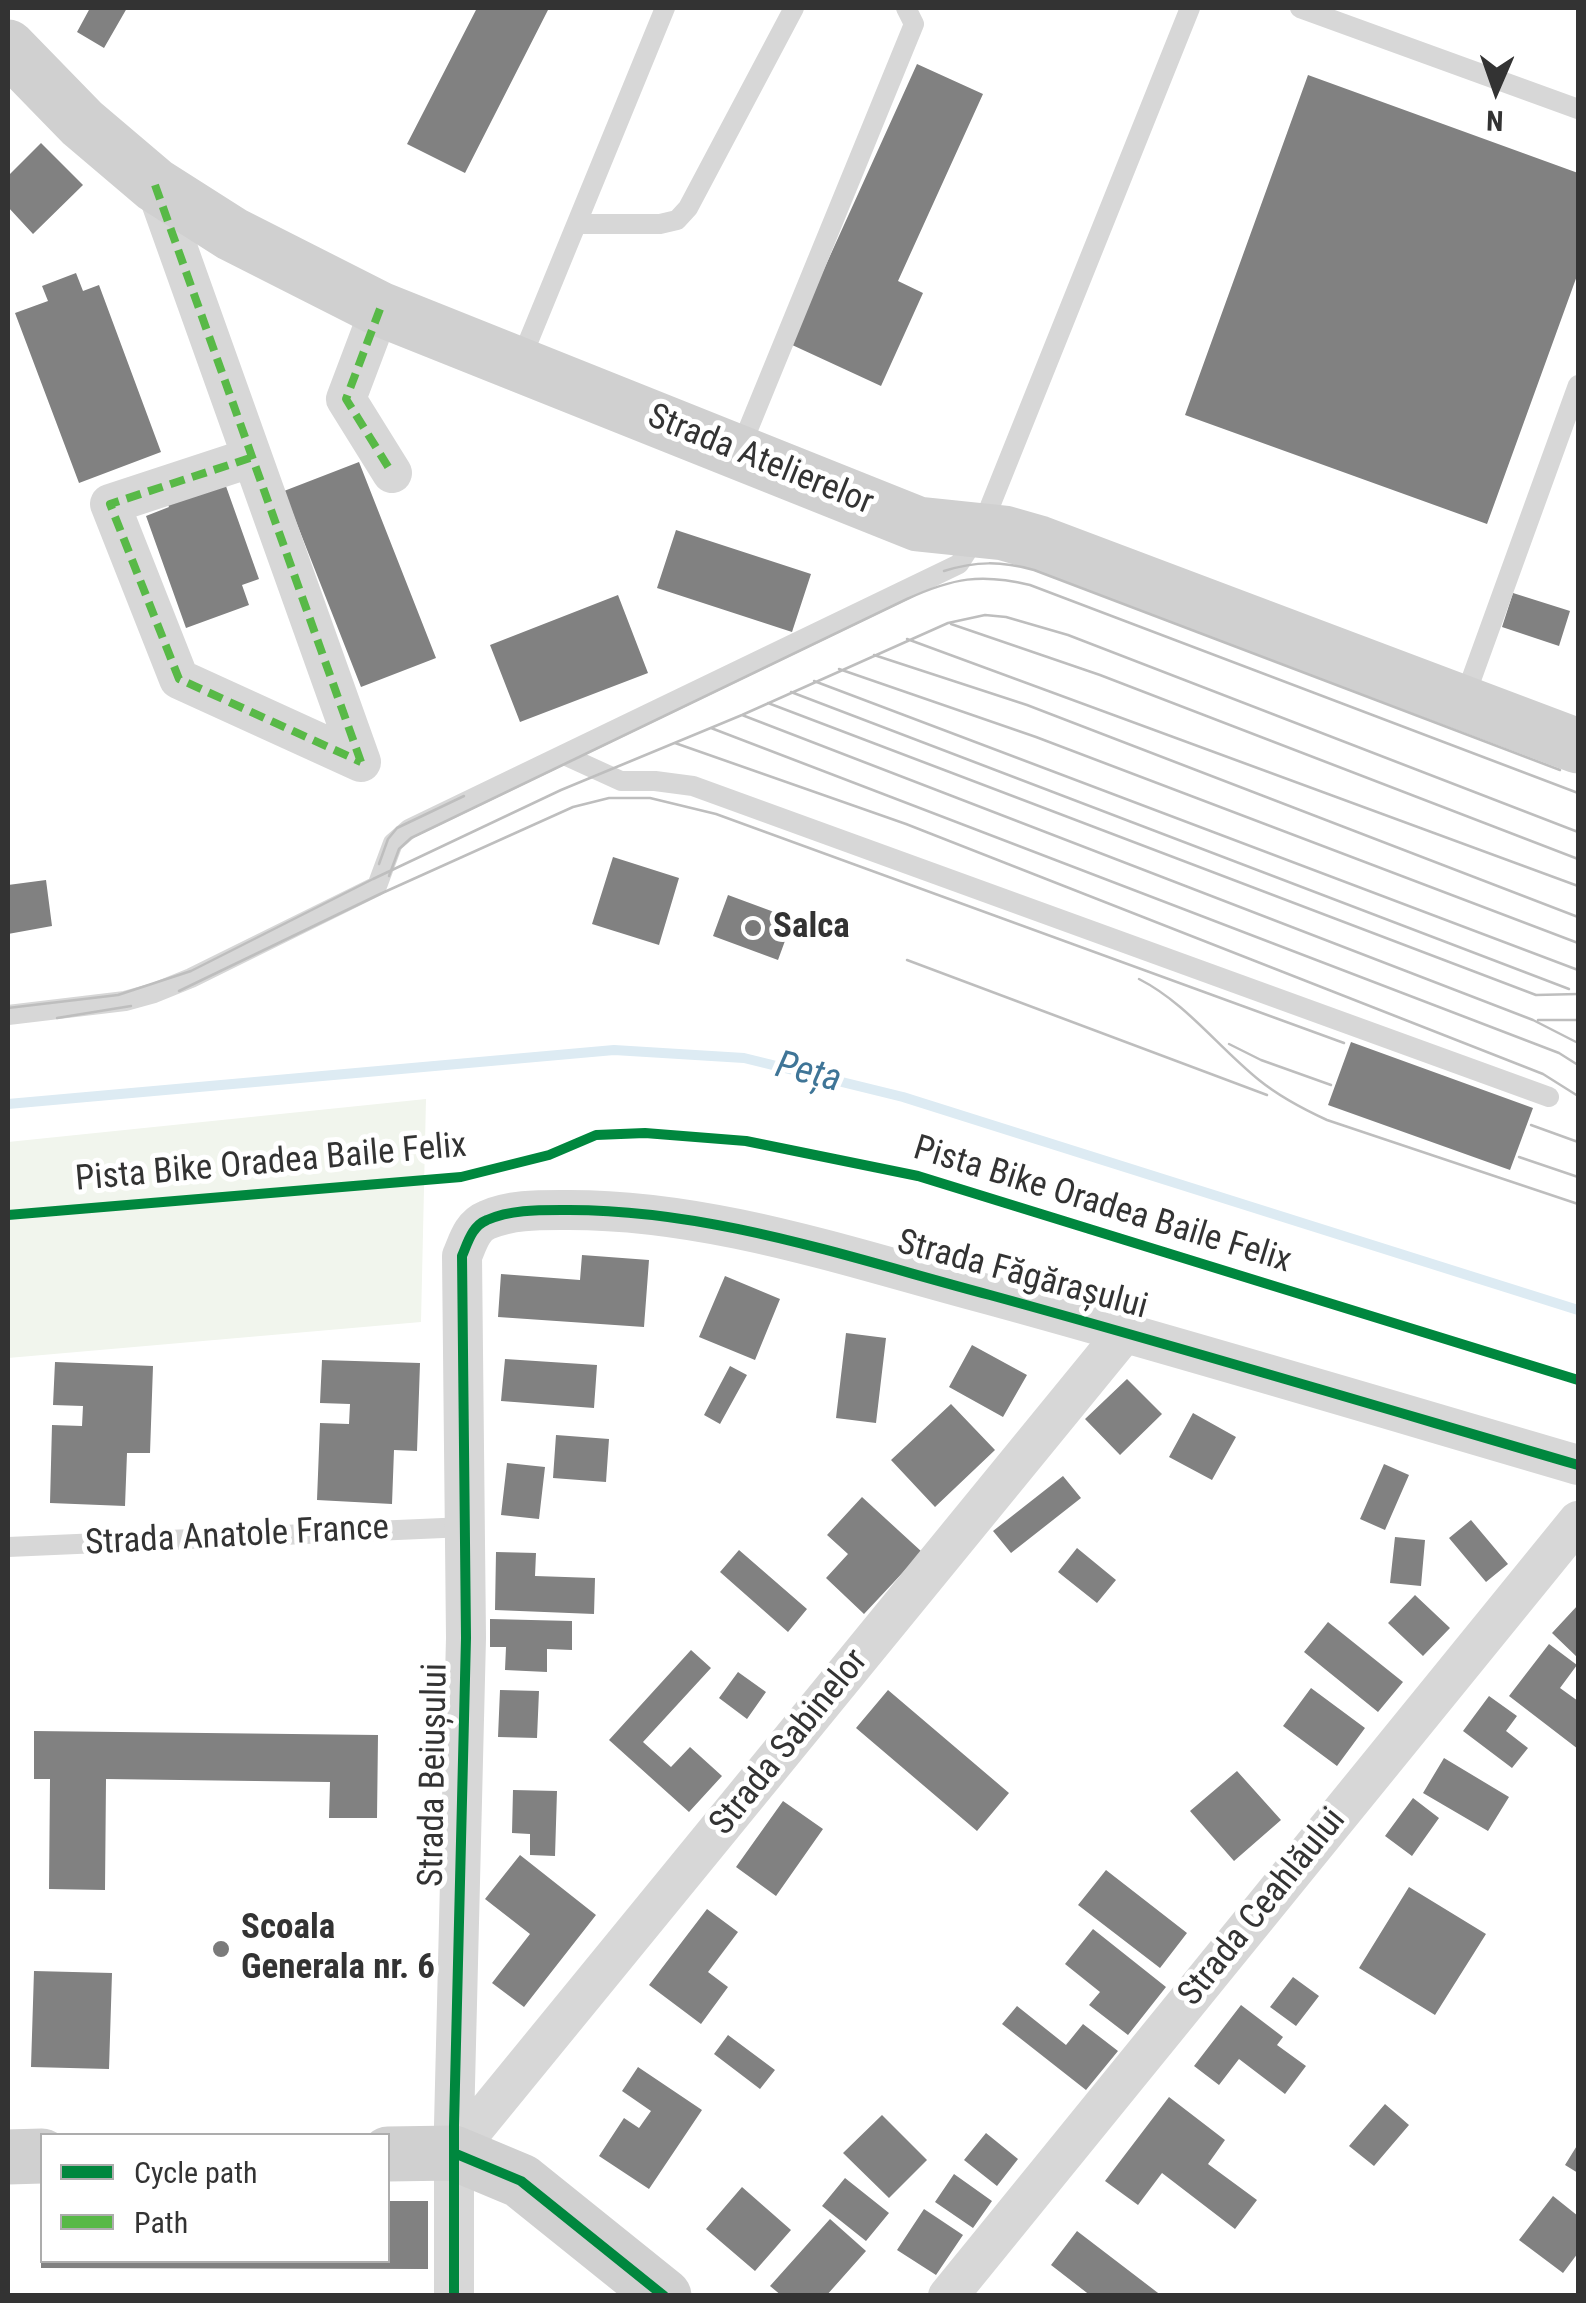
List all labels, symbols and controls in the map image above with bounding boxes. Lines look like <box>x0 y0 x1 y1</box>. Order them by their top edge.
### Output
north arrow <box>1446 40 1546 140</box>
text: N <box>1486 104 1504 137</box>
street label: Strada Atelierelor <box>641 397 879 525</box>
place label: Salca <box>773 907 850 949</box>
marker: Salca <box>742 917 764 939</box>
water label: Peța <box>770 1044 846 1104</box>
street label: Pista Bike Oradea Baile Felix <box>74 1126 468 1202</box>
street label: Pista Bike Oradea Baile Felix <box>908 1129 1296 1283</box>
street label: Strada Făgărașului <box>892 1222 1152 1330</box>
street label: Strada Anatole France <box>84 1508 390 1566</box>
street label: Strada Sabinelor <box>702 1641 878 1845</box>
street label: Strada Beiușului <box>412 1663 458 1887</box>
street label: Strada Ceahlăului <box>1171 1801 1355 2015</box>
place label: Scoala Generala nr. 6 <box>241 1908 435 1990</box>
marker: Scoala Generala nr. 6 <box>210 1938 232 1960</box>
legend <box>40 2133 390 2263</box>
text: Cycle path <box>134 2155 258 2190</box>
text: Path <box>134 2205 188 2240</box>

